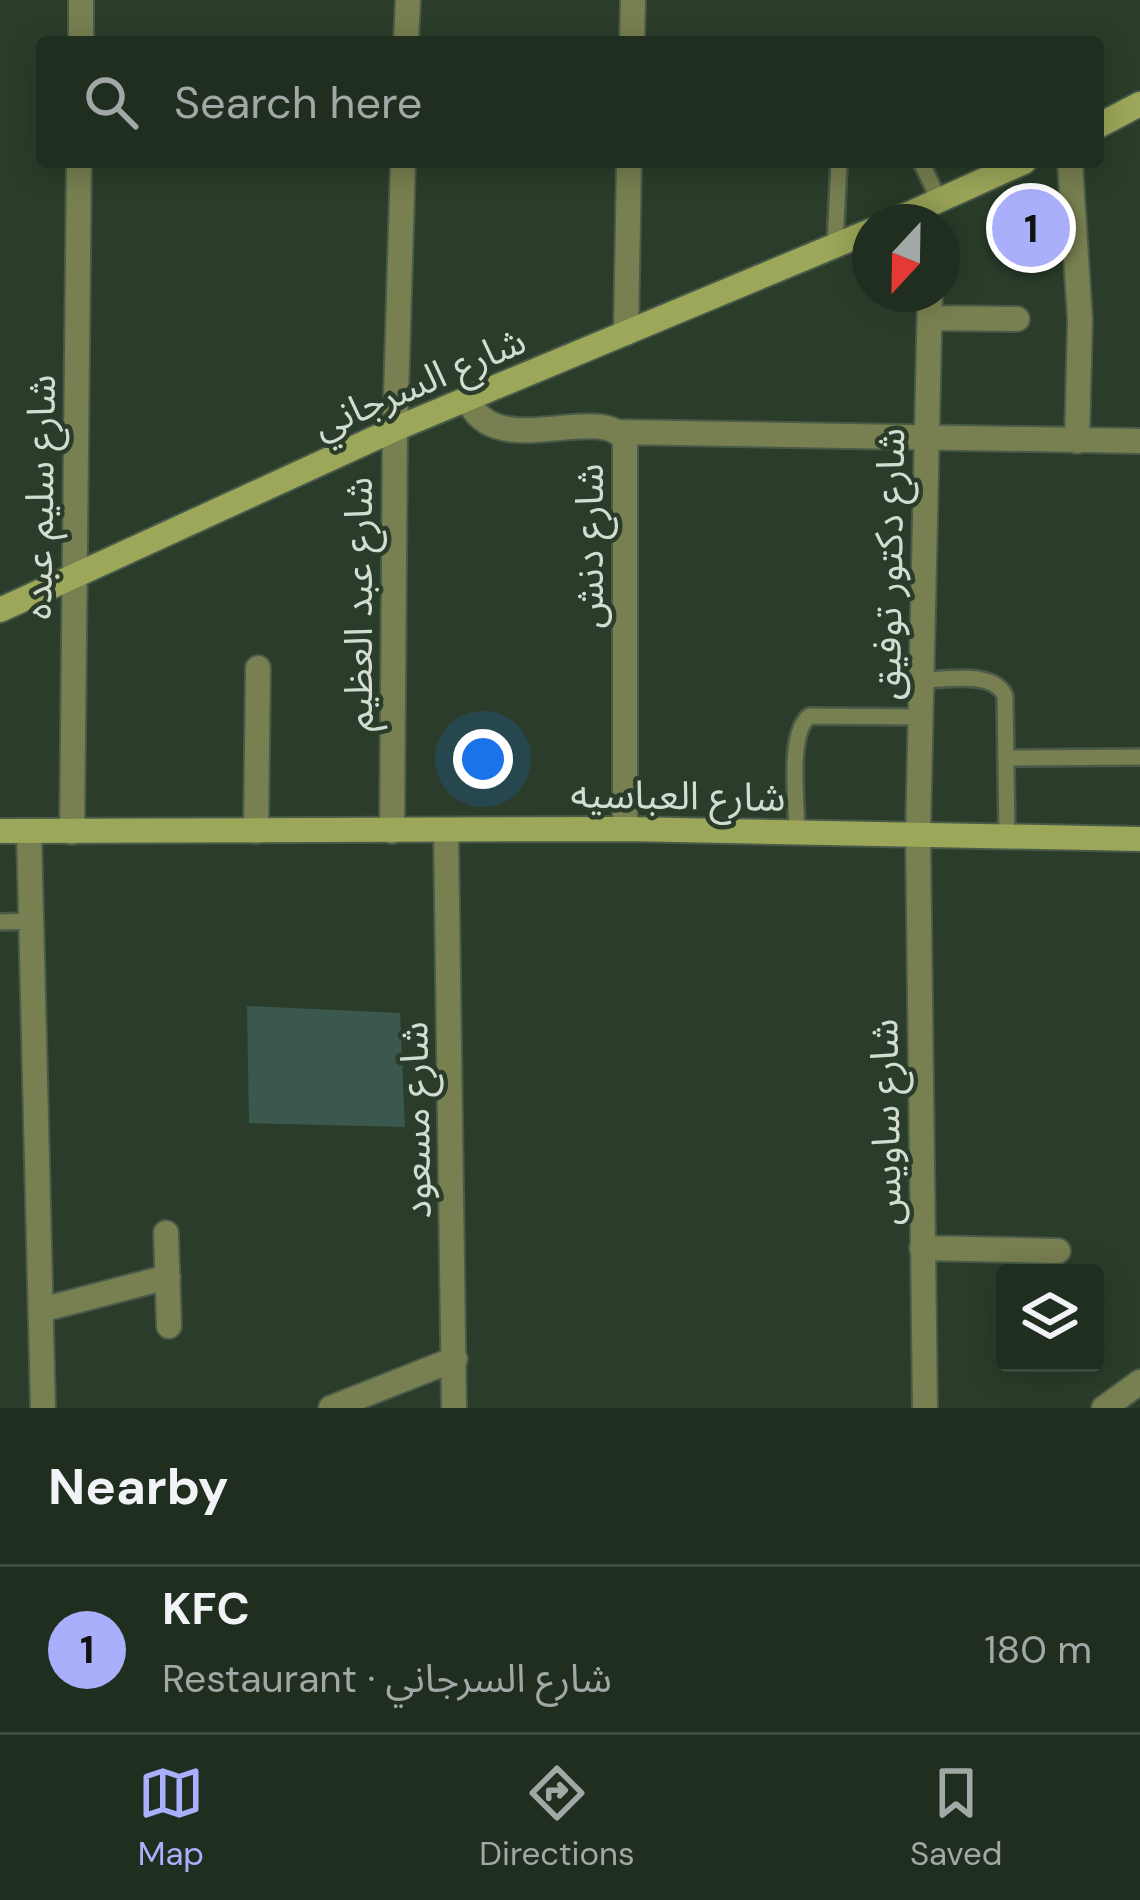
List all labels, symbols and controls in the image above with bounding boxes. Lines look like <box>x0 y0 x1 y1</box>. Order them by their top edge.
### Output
search box <box>36 36 1104 168</box>
icon: search <box>78 69 144 135</box>
text: Search here <box>174 73 422 132</box>
pin: 1 <box>992 183 1070 273</box>
north arrow <box>852 204 960 312</box>
street label: شارع السرجاني <box>305 315 535 454</box>
street label: شارع سليم عبده <box>12 374 71 620</box>
street label: شارع دكتور توفيق <box>861 427 919 701</box>
street label: شارع دنش <box>564 464 618 628</box>
street label: شارع عبد العظيم <box>333 477 388 731</box>
your location <box>453 729 513 789</box>
street label: شارع العباسيه <box>570 768 786 826</box>
street label: شارع ساويس <box>858 1018 916 1226</box>
street label: شارع مسعود <box>388 1021 446 1219</box>
map controls <box>996 1264 1104 1372</box>
button: layers <box>996 1264 1104 1372</box>
text: Nearby <box>48 1453 229 1520</box>
text: KFC <box>162 1579 250 1638</box>
text: 1 <box>80 1624 94 1675</box>
text: 180 m <box>984 1624 1092 1675</box>
text: Restaurant · شارع السرجاني <box>162 1653 612 1704</box>
tab: Map <box>138 1760 204 1875</box>
tab: Directions <box>479 1760 635 1875</box>
tab: Saved <box>910 1760 1002 1875</box>

